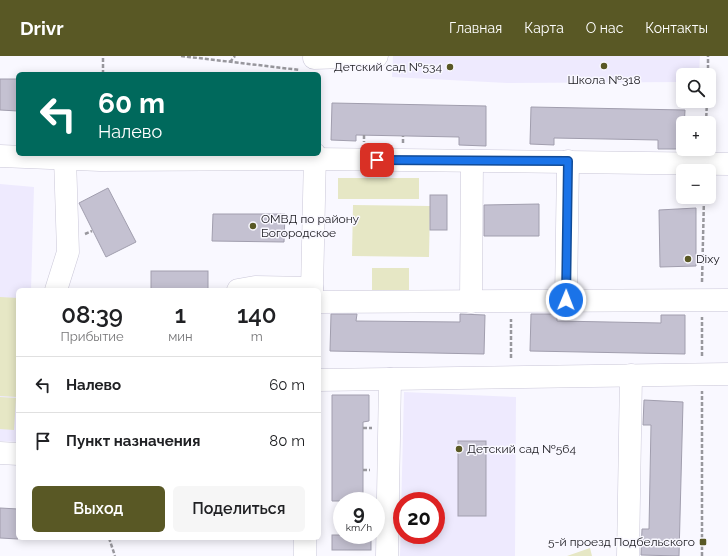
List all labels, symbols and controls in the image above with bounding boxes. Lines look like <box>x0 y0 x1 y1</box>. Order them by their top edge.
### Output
text: Drivr <box>20 17 64 39</box>
text: Главная <box>449 20 502 36</box>
text: Карта <box>524 20 564 36</box>
text: О нас <box>586 20 623 36</box>
text: Контакты <box>645 20 708 36</box>
place label: Детский сад №534 <box>334 60 442 74</box>
marker: Школа №318 <box>599 61 609 71</box>
marker: Детский сад №534 <box>445 62 455 72</box>
map controls <box>676 68 716 204</box>
button: search <box>676 68 716 108</box>
place label: Школа №318 <box>567 73 641 87</box>
text: 60 m <box>98 87 165 120</box>
icon: left <box>32 88 84 140</box>
button: + <box>676 116 716 156</box>
text: Налево <box>98 121 162 142</box>
pin <box>360 143 394 177</box>
icon: arrive <box>366 149 388 171</box>
button: − <box>676 164 716 204</box>
place label: ОМВД по району Богородское <box>261 212 360 240</box>
marker: ОМВД по району Богородское <box>248 221 258 231</box>
place label: Dixy <box>696 252 720 266</box>
marker: Dixy <box>683 254 693 264</box>
position arrow <box>545 279 587 321</box>
text: 08:39 <box>61 300 123 329</box>
text: 1 <box>175 300 186 329</box>
text: 140 <box>237 300 277 329</box>
text: Прибытие <box>60 329 124 344</box>
text: мин <box>168 329 193 344</box>
text: m <box>251 329 263 344</box>
icon: left <box>32 374 54 396</box>
text: Налево <box>66 376 121 394</box>
text: 60 m <box>269 376 305 394</box>
icon: arrive <box>32 430 54 452</box>
text: Пункт назначения <box>66 432 200 450</box>
text: 80 m <box>269 432 305 450</box>
place label: Детский сад №564 <box>467 442 577 456</box>
marker: Детский сад №564 <box>454 444 464 454</box>
button: Выход <box>32 486 165 532</box>
button: Поделиться <box>173 486 305 532</box>
speed limit sign: 20 <box>393 492 445 544</box>
text: 9 <box>353 501 365 525</box>
text: km/h <box>346 522 372 533</box>
place label: 5-й проезд Подбельского <box>548 535 695 549</box>
marker: 5-й проезд Подбельского <box>698 537 708 547</box>

